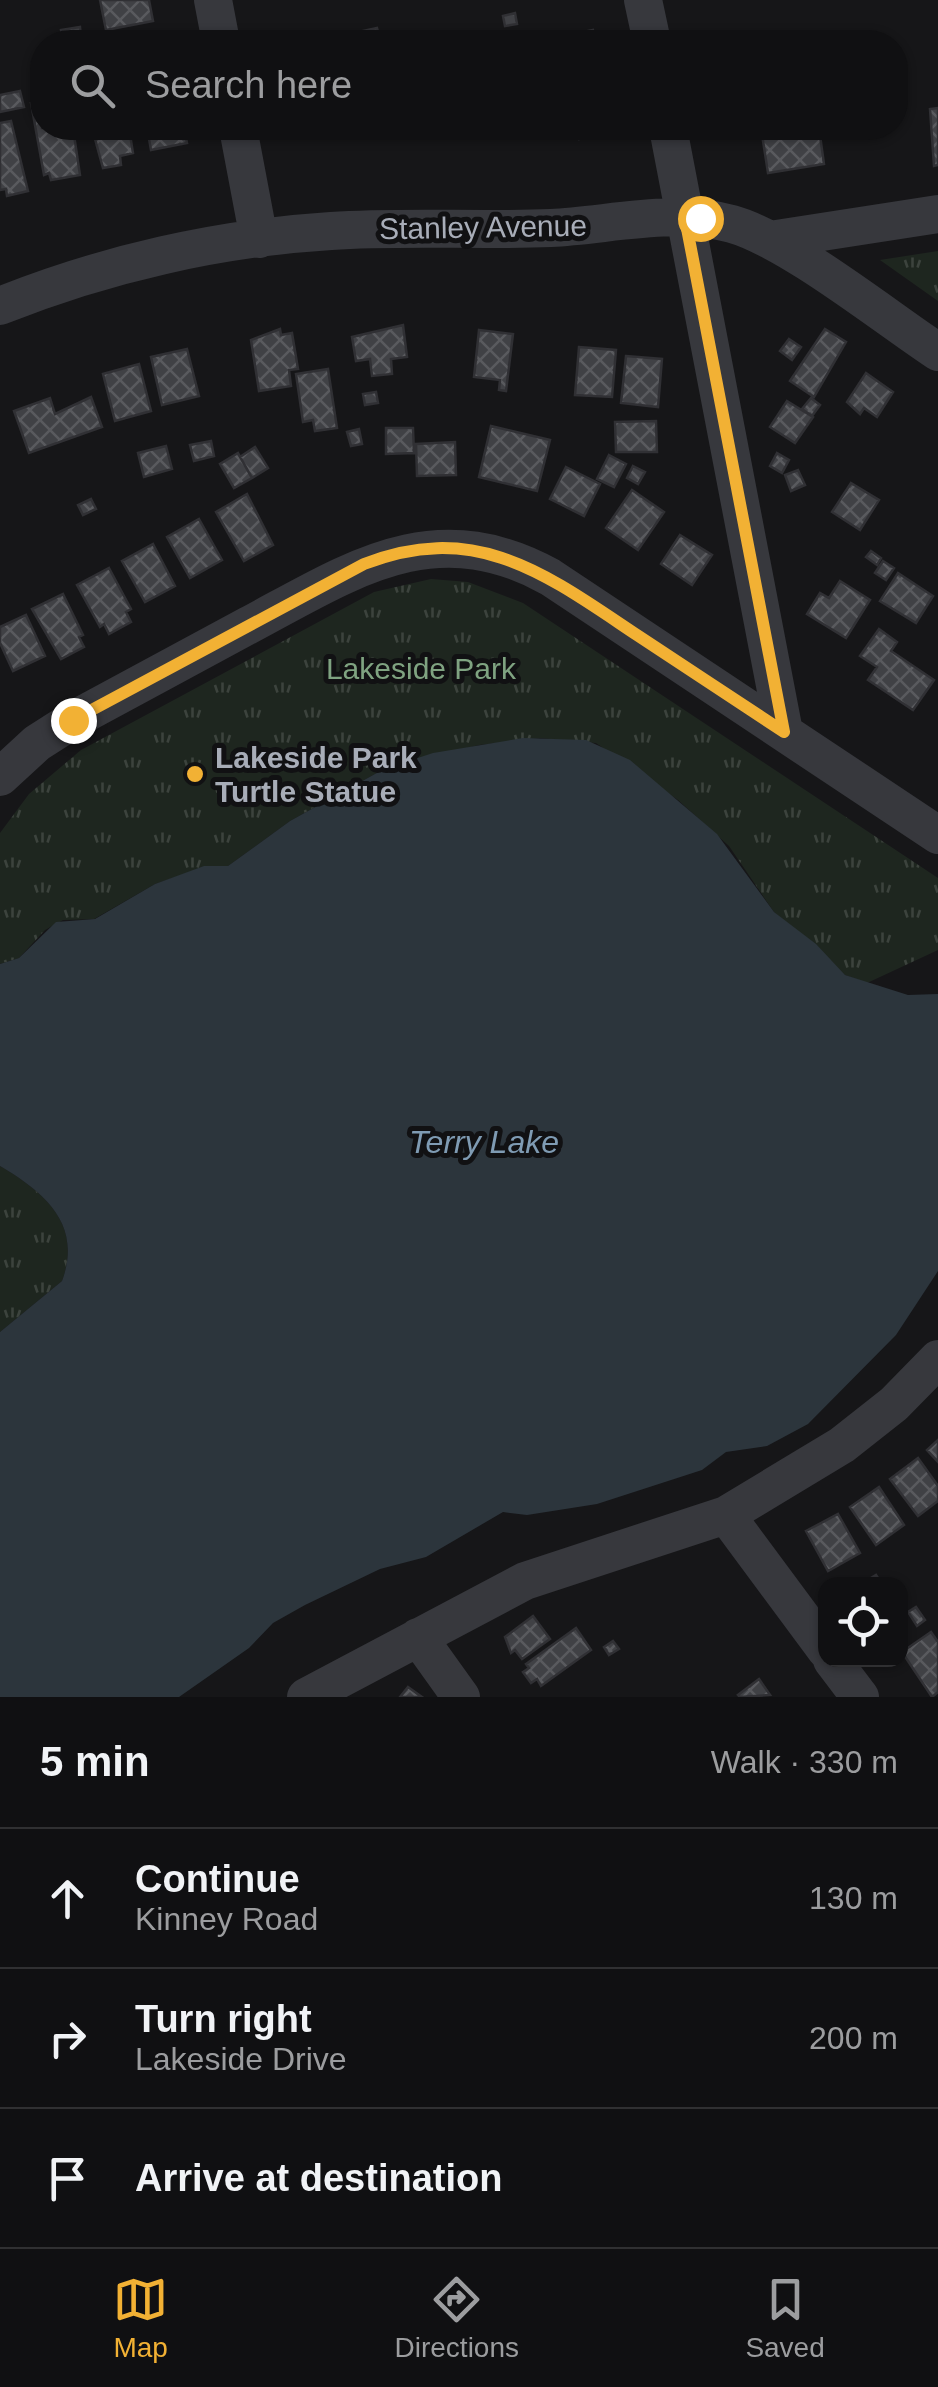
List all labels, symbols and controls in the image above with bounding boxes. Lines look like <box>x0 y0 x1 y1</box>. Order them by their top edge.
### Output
search box <box>30 30 908 140</box>
icon: search <box>65 58 120 113</box>
text: Search here <box>145 64 352 106</box>
route start <box>678 196 724 242</box>
street label: Stanley Avenue <box>379 209 587 245</box>
park label: Lakeside Park <box>326 652 517 685</box>
route end <box>51 698 97 744</box>
place label: Lakeside Park Turtle Statue <box>215 741 417 808</box>
marker: Lakeside Park Turtle Statue <box>184 763 206 785</box>
water label: Terry Lake <box>409 1124 559 1160</box>
map controls <box>818 1577 908 1667</box>
button: locate <box>818 1577 908 1667</box>
text: 5 min <box>40 1738 150 1785</box>
text: Walk · 330 m <box>711 1744 898 1780</box>
text: Continue <box>135 1858 300 1900</box>
icon: ahead <box>40 1871 95 1926</box>
text: 130 m <box>809 1880 898 1916</box>
text: Kinney Road <box>135 1901 318 1937</box>
text: Turn right <box>135 1998 312 2040</box>
icon: right <box>40 2011 95 2066</box>
text: 200 m <box>809 2020 898 2056</box>
text: Lakeside Drive <box>135 2041 347 2077</box>
icon: arrive <box>40 2151 95 2206</box>
text: Arrive at destination <box>135 2157 502 2199</box>
tab: Map <box>113 2272 168 2364</box>
tab: Directions <box>395 2272 519 2364</box>
tab: Saved <box>745 2272 825 2364</box>

